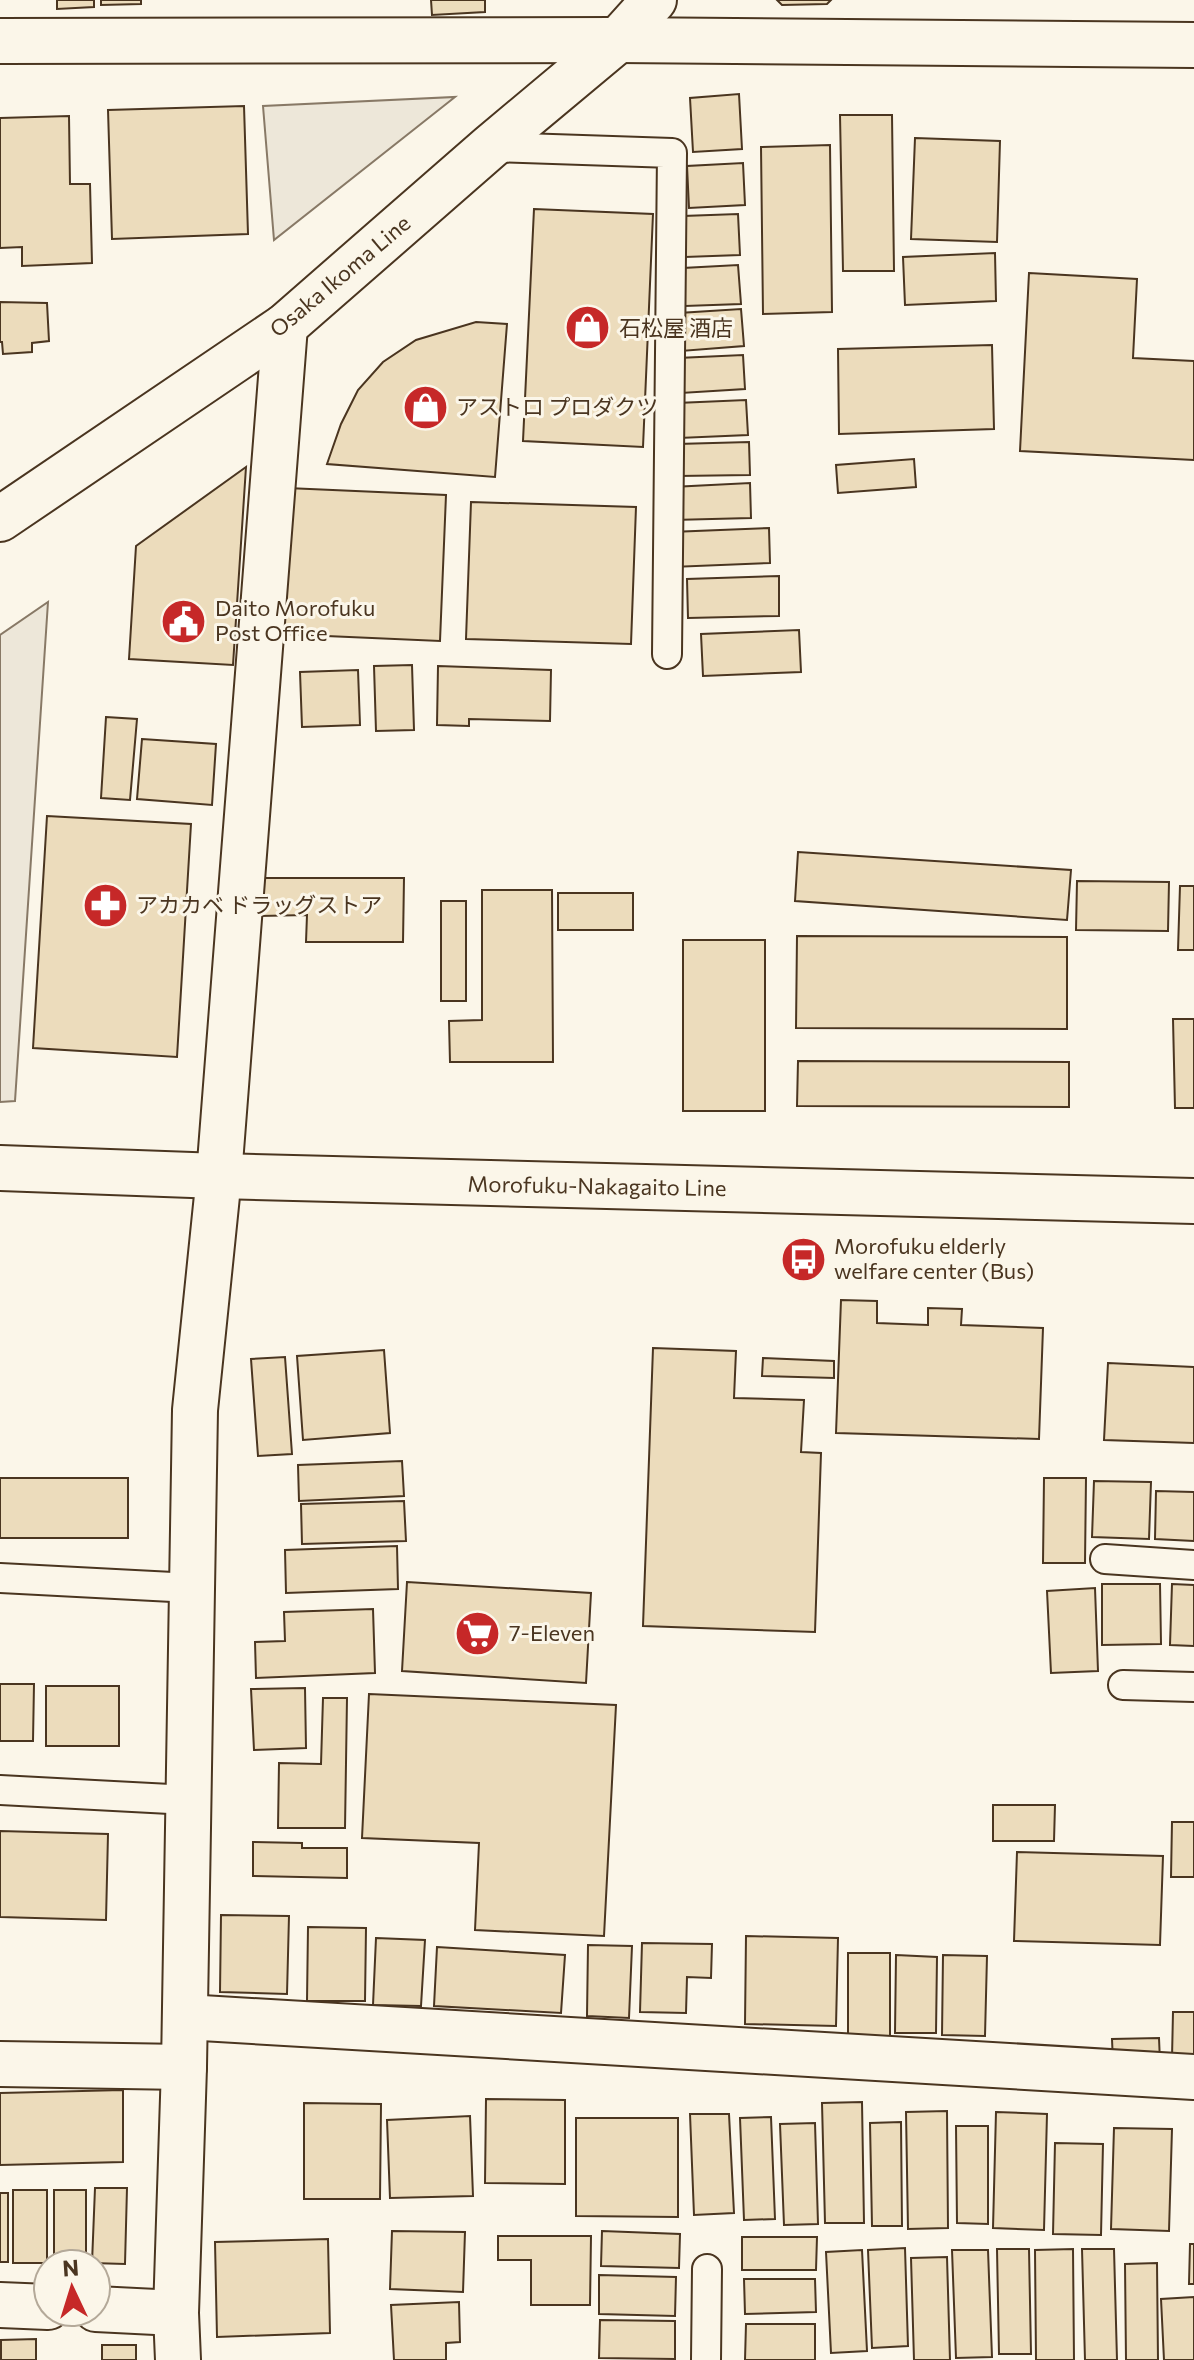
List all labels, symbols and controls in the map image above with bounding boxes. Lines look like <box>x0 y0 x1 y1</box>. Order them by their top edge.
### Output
street label: Osaka Ikoma Line <box>264 209 415 342</box>
shop icon: 石松屋 酒店 <box>564 304 612 352</box>
place label: 石松屋 酒店 <box>619 314 733 341</box>
shop icon: アストロ プロダクツ <box>401 383 449 431</box>
place label: アストロ プロダクツ <box>456 393 658 420</box>
place label: Daito Morofuku Post Office <box>215 594 375 646</box>
public building icon: Daito Morofuku Post Office <box>160 597 208 645</box>
pharmacy icon: アカカベ ドラッグストア <box>81 881 129 929</box>
place label: アカカベ ドラッグストア <box>136 891 382 918</box>
street label: Morofuku-Nakagaito Line <box>467 1170 727 1201</box>
place label: Morofuku elderly welfare center (Bus) <box>834 1232 1034 1284</box>
bus stop icon: Morofuku elderly welfare center (Bus) <box>779 1235 827 1283</box>
supermarket icon: 7-Eleven <box>454 1609 502 1657</box>
place label: 7-Eleven <box>509 1619 595 1646</box>
north arrow <box>32 2248 112 2328</box>
text: N <box>61 2254 80 2282</box>

